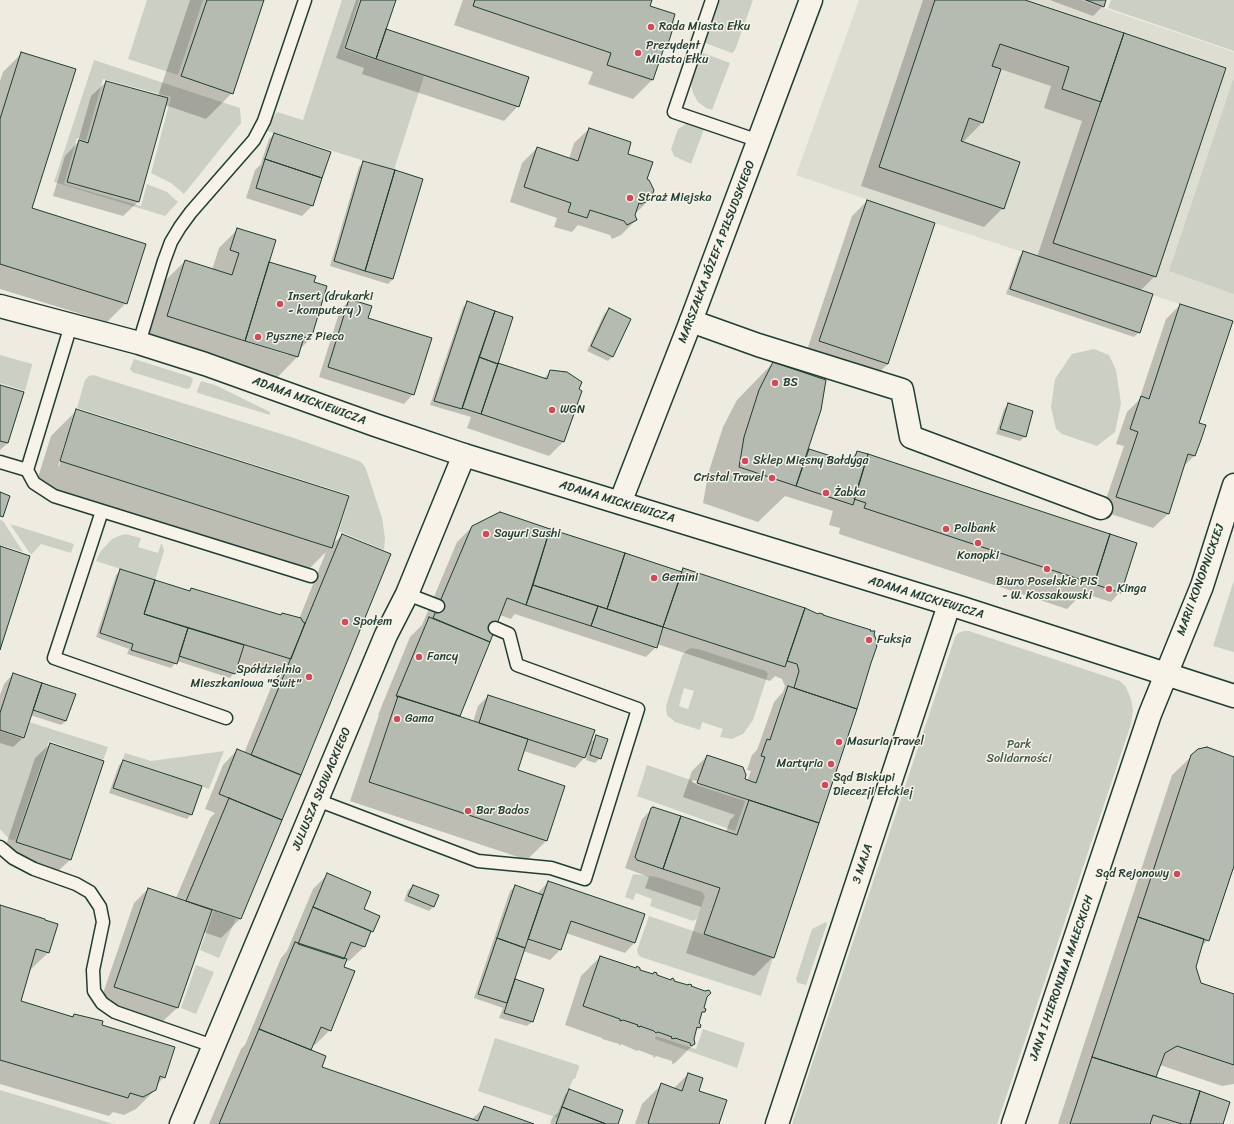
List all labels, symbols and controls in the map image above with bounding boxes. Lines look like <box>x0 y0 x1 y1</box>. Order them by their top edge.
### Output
place label: Rada Miasta Ełku <box>659 20 750 34</box>
marker: Rada Miasta Ełku <box>646 22 656 32</box>
place label: Prezydent Miasta Ełku <box>646 39 708 67</box>
marker: Prezydent Miasta Ełku <box>633 48 643 58</box>
street label: MARSZAŁKA JÓZEFA PIŁSUDSKIEGO <box>675 159 759 345</box>
place label: Straż Miejska <box>638 191 712 205</box>
marker: Straż Miejska <box>625 193 635 203</box>
place label: Insert (drukarki - komputery ) <box>288 290 373 318</box>
marker: Insert (drukarki - komputery ) <box>275 299 285 309</box>
place label: Pyszne z Pieca <box>266 330 344 344</box>
marker: Pyszne z Pieca <box>253 332 263 342</box>
street label: ADAMA MICKIEWICZA <box>250 374 368 428</box>
place label: BS <box>783 376 798 390</box>
marker: BS <box>770 378 780 388</box>
place label: WGN <box>560 403 585 417</box>
marker: WGN <box>547 405 557 415</box>
place label: Sklep Mięsny Bałdyga <box>753 454 869 468</box>
marker: Sklep Mięsny Bałdyga <box>740 456 750 466</box>
place label: Cristal Travel <box>694 471 764 485</box>
marker: Cristal Travel <box>767 473 777 483</box>
street label: ADAMA MICKIEWICZA <box>558 478 676 526</box>
place label: Żabka <box>834 486 866 500</box>
marker: Żabka <box>821 488 831 498</box>
place label: Polbank <box>954 522 996 536</box>
street label: MARII KONOPNICKIEJ <box>1174 522 1228 638</box>
marker: Polbank <box>941 524 951 534</box>
place label: Sayuri Sushi <box>494 527 561 541</box>
marker: Sayuri Sushi <box>481 529 491 539</box>
marker: Konopki <box>973 538 983 548</box>
place label: Konopki <box>957 549 999 563</box>
marker: Biuro Poselskie PiS - W. Kossakowski <box>1042 564 1052 574</box>
place label: Gemini <box>662 571 698 585</box>
marker: Gemini <box>649 573 659 583</box>
street label: ADAMA MICKIEWICZA <box>867 574 985 622</box>
place label: Biuro Poselskie PiS - W. Kossakowski <box>996 575 1098 603</box>
place label: Kinga <box>1117 582 1146 596</box>
marker: Kinga <box>1104 584 1114 594</box>
place label: Społem <box>353 615 392 629</box>
marker: Społem <box>340 617 350 627</box>
place label: Fuksja <box>877 633 911 647</box>
marker: Fuksja <box>864 635 874 645</box>
place label: Fancy <box>427 650 458 664</box>
marker: Fancy <box>414 652 424 662</box>
place label: Spółdzielnia Mieszkaniowa "Świt" <box>191 663 301 691</box>
marker: Spółdzielnia Mieszkaniowa "Świt" <box>304 672 314 682</box>
place label: Gama <box>405 712 434 726</box>
marker: Gama <box>392 714 402 724</box>
street label: JULIUSZA SŁOWACKIEGO <box>290 725 354 853</box>
place label: Masuria Travel <box>847 735 924 749</box>
marker: Masuria Travel <box>834 737 844 747</box>
park label: Park Solidarności <box>986 738 1052 766</box>
place label: Martyria <box>777 757 823 771</box>
marker: Martyria <box>826 759 836 769</box>
place label: Sąd Biskupi Diecezji Ełckiej <box>833 771 913 799</box>
marker: Sąd Biskupi Diecezji Ełckiej <box>820 780 830 790</box>
place label: Bar Bados <box>476 804 529 818</box>
marker: Bar Bados <box>463 806 473 816</box>
street label: 3 MAJA <box>850 842 876 886</box>
place label: Sąd Rejonowy <box>1096 867 1169 881</box>
marker: Sąd Rejonowy <box>1172 869 1182 879</box>
street label: JANA I HIERONIMA MAŁECKICH <box>1027 893 1097 1063</box>

